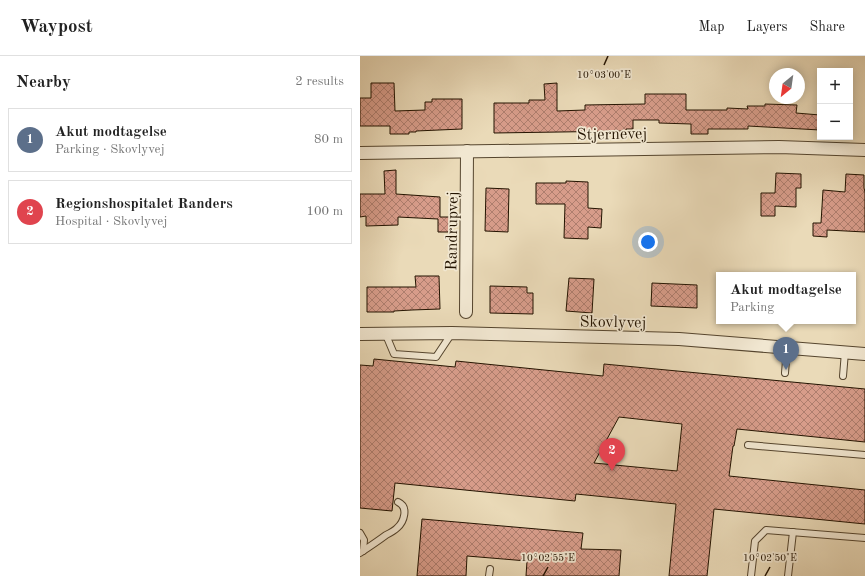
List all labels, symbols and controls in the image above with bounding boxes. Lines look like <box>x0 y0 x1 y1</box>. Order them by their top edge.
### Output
text: Waypost <box>20 18 93 37</box>
text: Map <box>699 20 725 34</box>
text: Layers <box>747 20 788 34</box>
text: Share <box>810 20 845 34</box>
north arrow <box>769 68 805 104</box>
map controls <box>817 68 853 140</box>
button: + <box>817 68 853 104</box>
text: 10°03'00"E <box>577 70 631 80</box>
text: Nearby <box>16 74 71 91</box>
text: 2 results <box>295 75 344 88</box>
button: − <box>817 104 853 140</box>
text: Akut modtagelse <box>55 125 167 140</box>
street label: Stjernevej <box>577 126 648 144</box>
text: 1 <box>26 133 34 146</box>
text: 80 m <box>314 133 343 146</box>
text: Parking · Skovlyvej <box>55 143 165 156</box>
street label: Randrupvej <box>444 191 462 271</box>
text: Regionshospitalet Randers <box>55 197 233 212</box>
text: 2 <box>26 205 34 218</box>
text: 100 m <box>306 205 343 218</box>
text: Hospital · Skovlyvej <box>55 215 167 228</box>
your location <box>638 232 658 252</box>
popup <box>716 272 856 324</box>
text: Akut modtagelse <box>730 283 842 298</box>
text: Parking <box>730 301 774 314</box>
street label: Skovlyvej <box>579 314 647 332</box>
pin: 1 <box>773 337 799 370</box>
pin: 2 <box>599 438 625 471</box>
text: 10°02'55"E <box>521 553 575 563</box>
text: 10°02'50"E <box>743 553 797 563</box>

